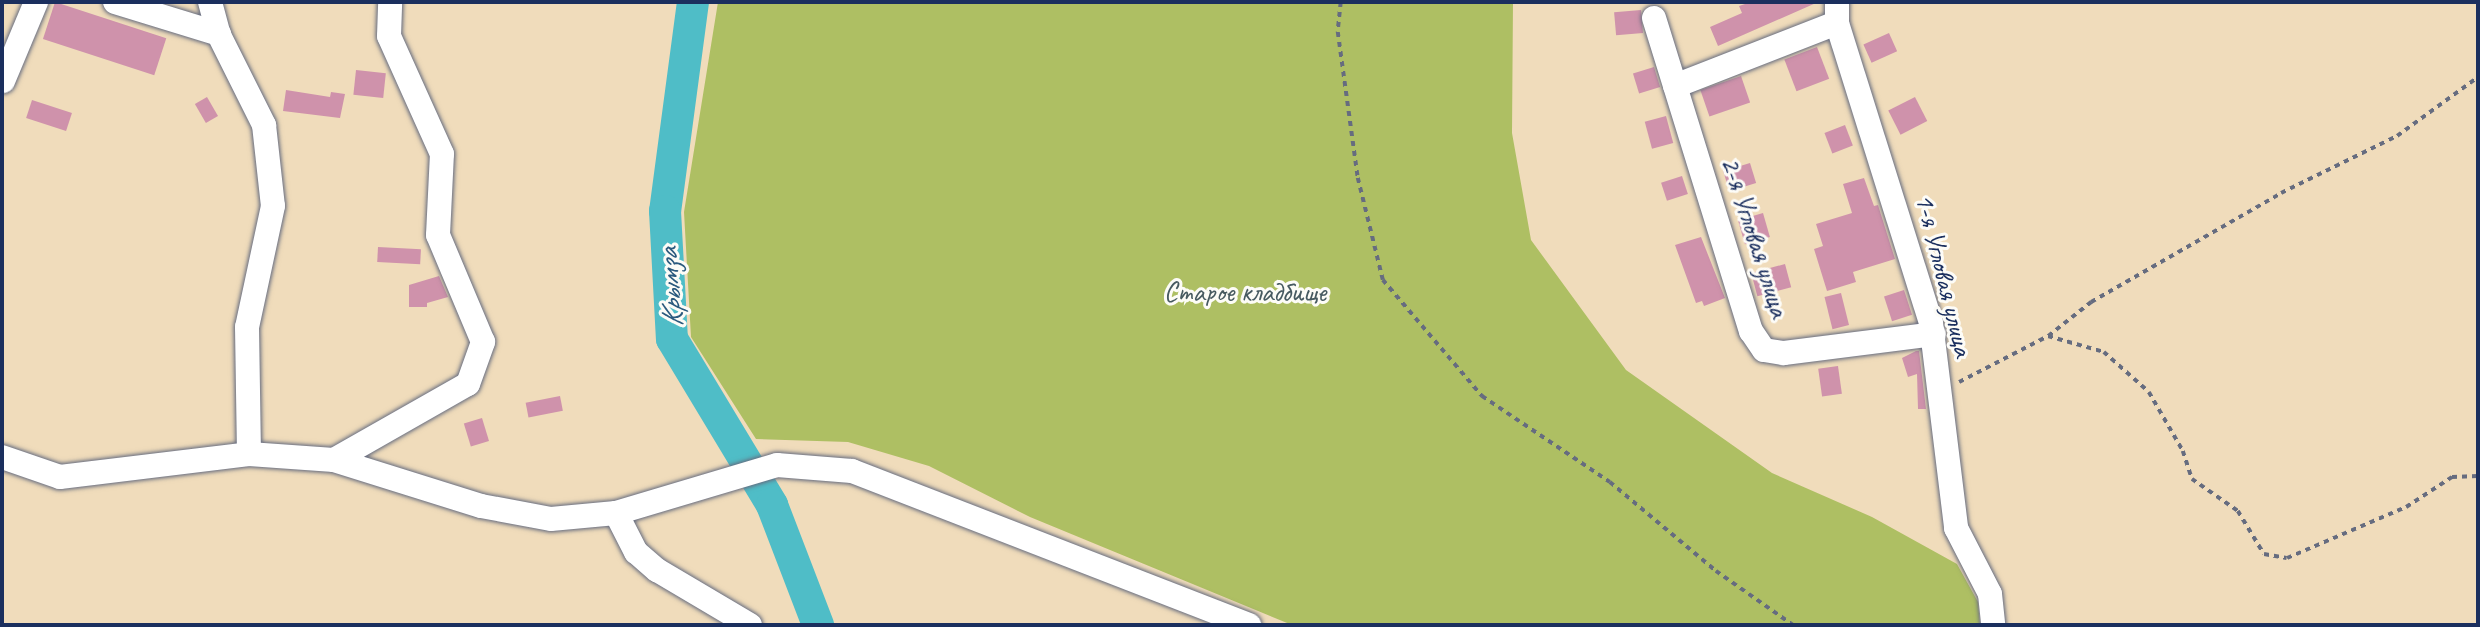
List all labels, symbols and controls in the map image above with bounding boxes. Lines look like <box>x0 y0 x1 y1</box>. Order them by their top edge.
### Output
street label: 2-я Угловая улица <box>1713 152 1797 322</box>
street label: 1-я Угловая улица <box>1907 190 1981 360</box>
water label: Крымза <box>649 247 691 329</box>
park label: Старое кладбище <box>1163 275 1327 309</box>

